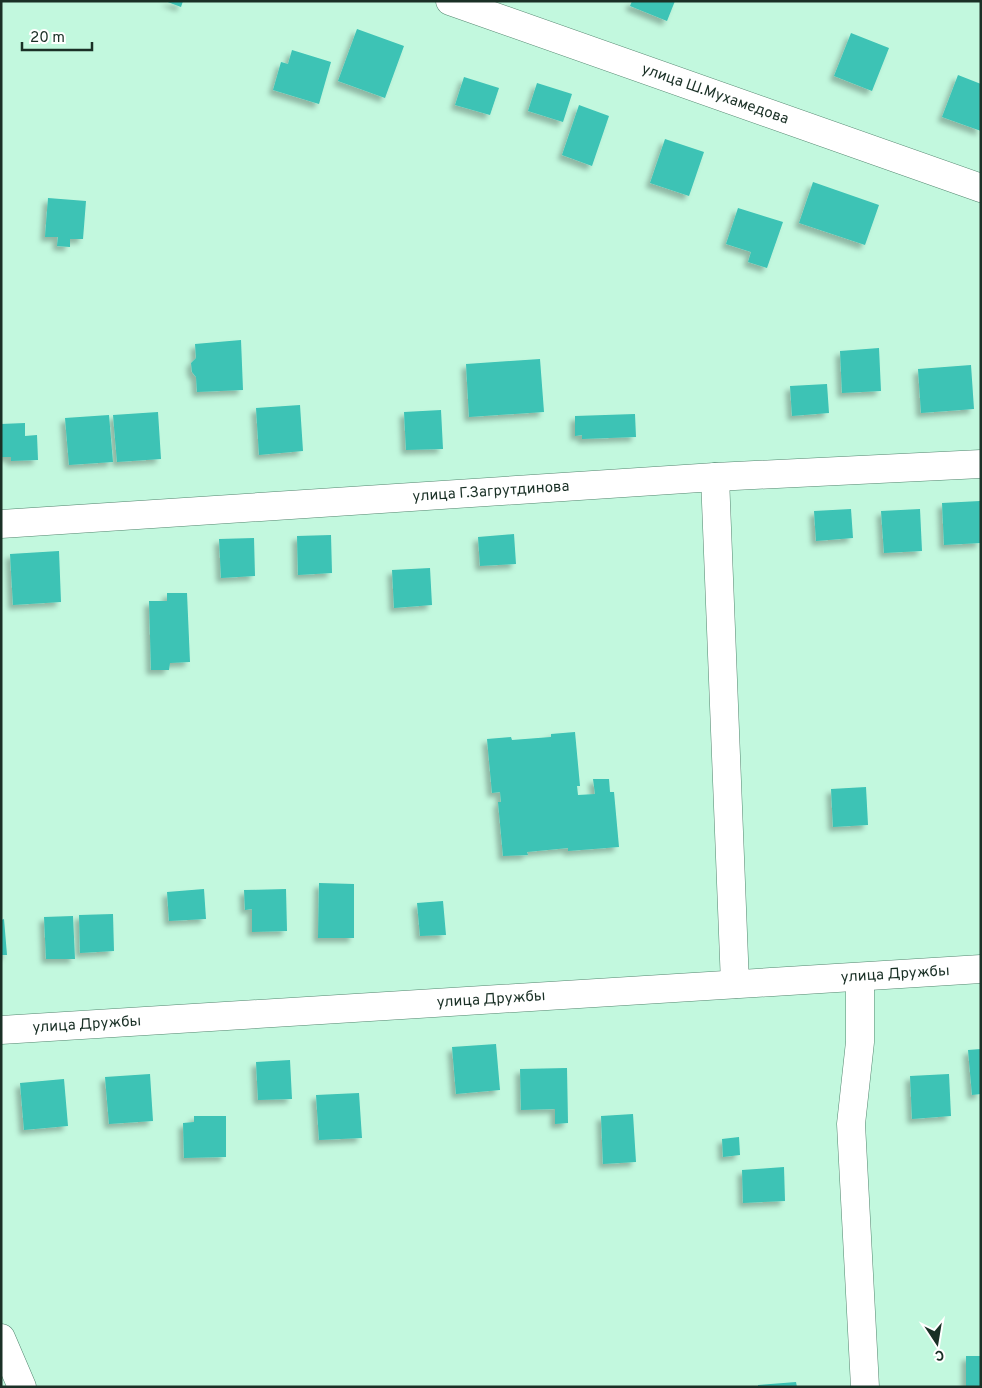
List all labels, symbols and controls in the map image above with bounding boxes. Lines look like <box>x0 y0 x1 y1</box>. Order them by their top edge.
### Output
scale bar <box>22 20 92 52</box>
text: 20 m <box>30 29 65 48</box>
street label: улица Ш.Мухамедова <box>639 60 791 129</box>
street label: улица Г.Загрутдинова <box>412 477 570 506</box>
street label: улица Дружбы <box>840 961 950 987</box>
street label: улица Дружбы <box>436 987 546 1012</box>
street label: улица Дружбы <box>32 1012 142 1038</box>
north arrow <box>912 1318 962 1368</box>
text: С <box>933 1345 946 1364</box>

